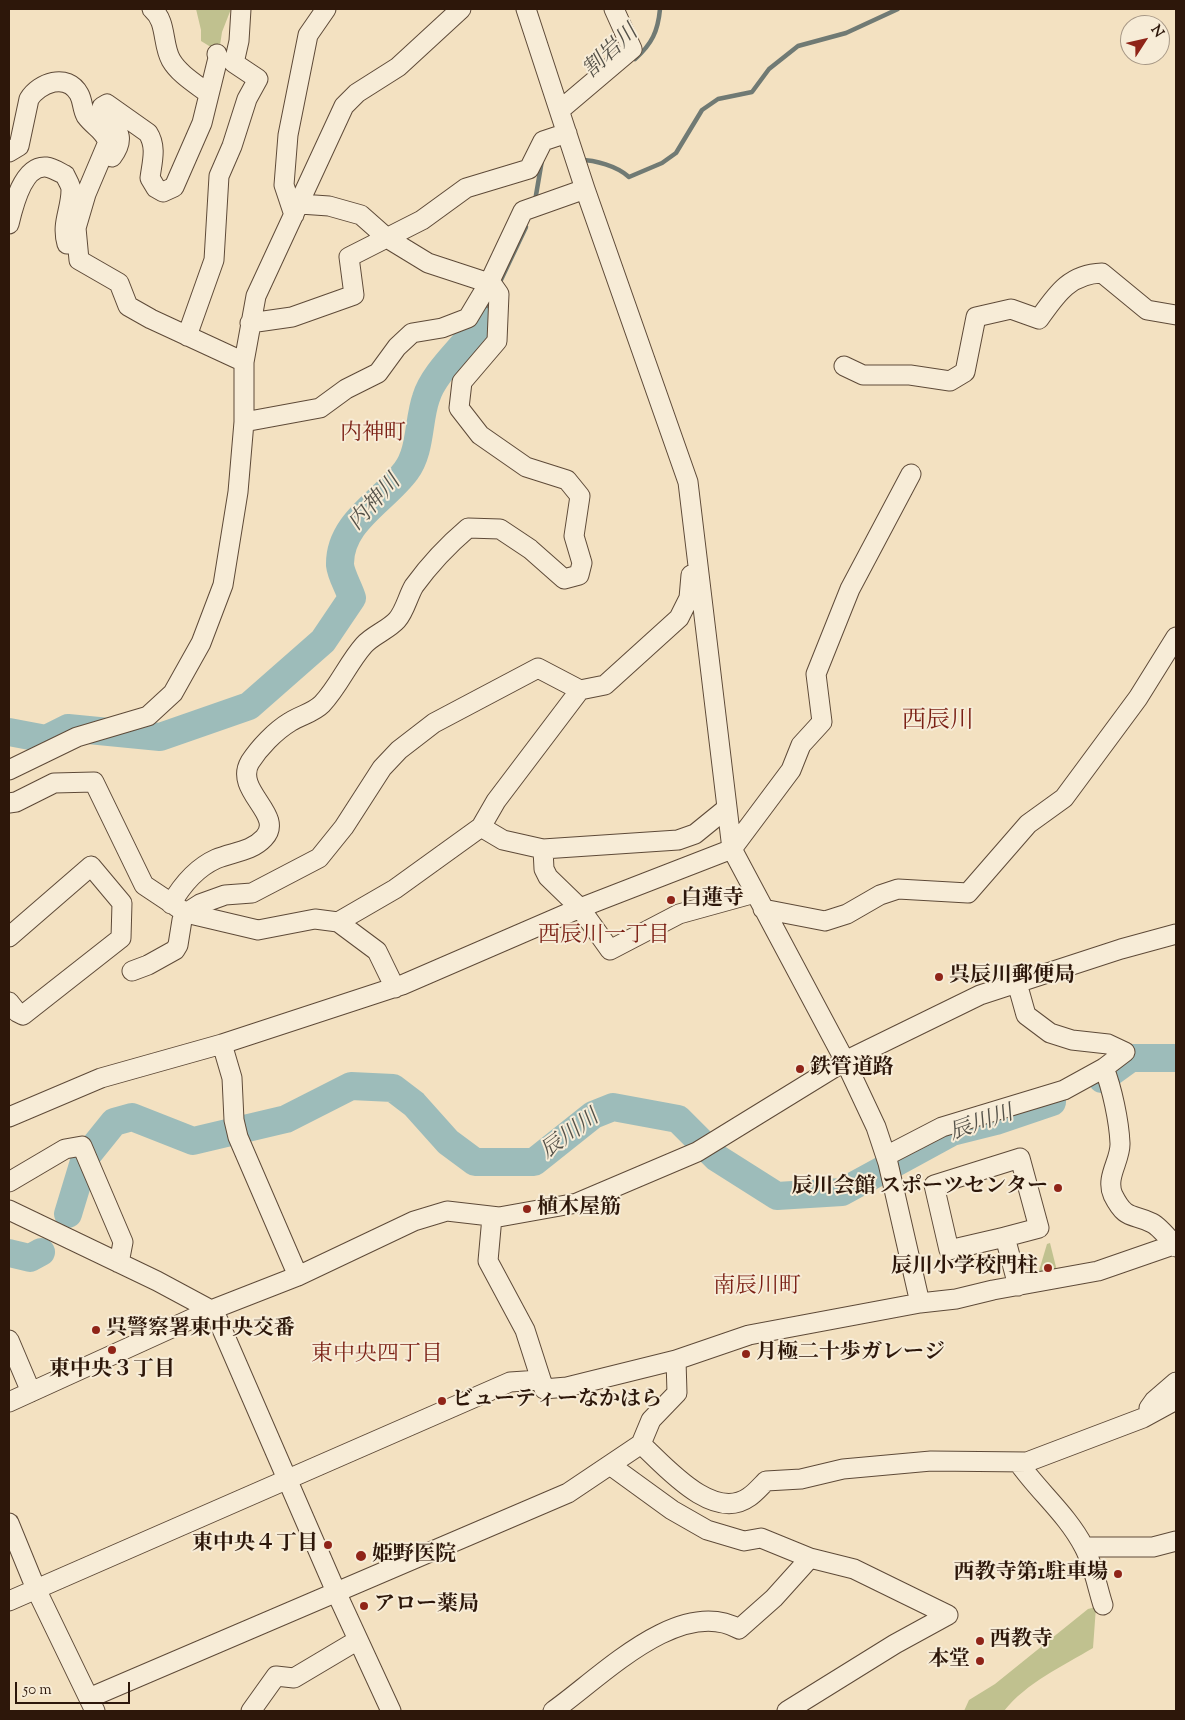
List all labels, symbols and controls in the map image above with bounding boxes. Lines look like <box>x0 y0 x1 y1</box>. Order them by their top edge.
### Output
north arrow <box>1120 15 1170 65</box>
water label: 割岩川 <box>579 21 645 85</box>
text: N <box>1145 22 1168 42</box>
district label: 内神町 <box>340 422 406 448</box>
water label: 内神川 <box>344 471 408 537</box>
district label: 西辰川 <box>902 709 974 737</box>
place label: 白蓮寺 <box>681 887 744 913</box>
marker: 白蓮寺 <box>665 894 677 906</box>
district label: 西辰川一丁目 <box>538 924 670 950</box>
place label: 呉辰川郵便局 <box>949 964 1075 990</box>
marker: 呉辰川郵便局 <box>933 971 945 983</box>
place label: 鉄管道路 <box>810 1056 894 1082</box>
marker: 鉄管道路 <box>794 1063 806 1075</box>
water label: 辰川川 <box>947 1102 1017 1148</box>
water label: 辰川川 <box>537 1106 605 1166</box>
place label: 辰川会館 スポーツセンター <box>792 1175 1048 1201</box>
marker: 辰川会館 スポーツセンター <box>1052 1182 1064 1194</box>
place label: 植木屋筋 <box>537 1196 621 1222</box>
marker: 植木屋筋 <box>521 1203 533 1215</box>
place label: 辰川小学校門柱 <box>891 1255 1038 1281</box>
marker: 辰川小学校門柱 <box>1042 1262 1054 1274</box>
district label: 南辰川町 <box>713 1275 801 1301</box>
place label: 呉警察署東中央交番 <box>106 1317 295 1343</box>
marker: 呉警察署東中央交番 <box>90 1324 102 1336</box>
place label: 月極二十歩ガレージ <box>756 1341 945 1367</box>
district label: 東中央四丁目 <box>311 1343 443 1369</box>
marker: 東中央３丁目 <box>106 1344 118 1356</box>
marker: 月極二十歩ガレージ <box>740 1348 752 1360</box>
place label: 東中央３丁目 <box>49 1358 175 1384</box>
place label: ビューティーなかはら <box>452 1388 662 1414</box>
marker: ビューティーなかはら <box>436 1395 448 1407</box>
place label: 東中央４丁目 <box>192 1532 318 1558</box>
marker: 東中央４丁目 <box>322 1539 334 1551</box>
place label: 姫野医院 <box>372 1543 456 1569</box>
marker: 姫野医院 <box>354 1549 368 1563</box>
place label: 西教寺第1駐車場 <box>954 1561 1108 1587</box>
marker: 西教寺第1駐車場 <box>1112 1568 1124 1580</box>
place label: アロー薬局 <box>374 1593 479 1619</box>
marker: アロー薬局 <box>358 1600 370 1612</box>
place label: 西教寺 <box>990 1628 1053 1654</box>
marker: 西教寺 <box>974 1635 986 1647</box>
place label: 本堂 <box>928 1648 970 1674</box>
marker: 本堂 <box>974 1655 986 1667</box>
scale bar <box>18 1672 132 1704</box>
text: 50 m <box>23 1680 52 1701</box>

